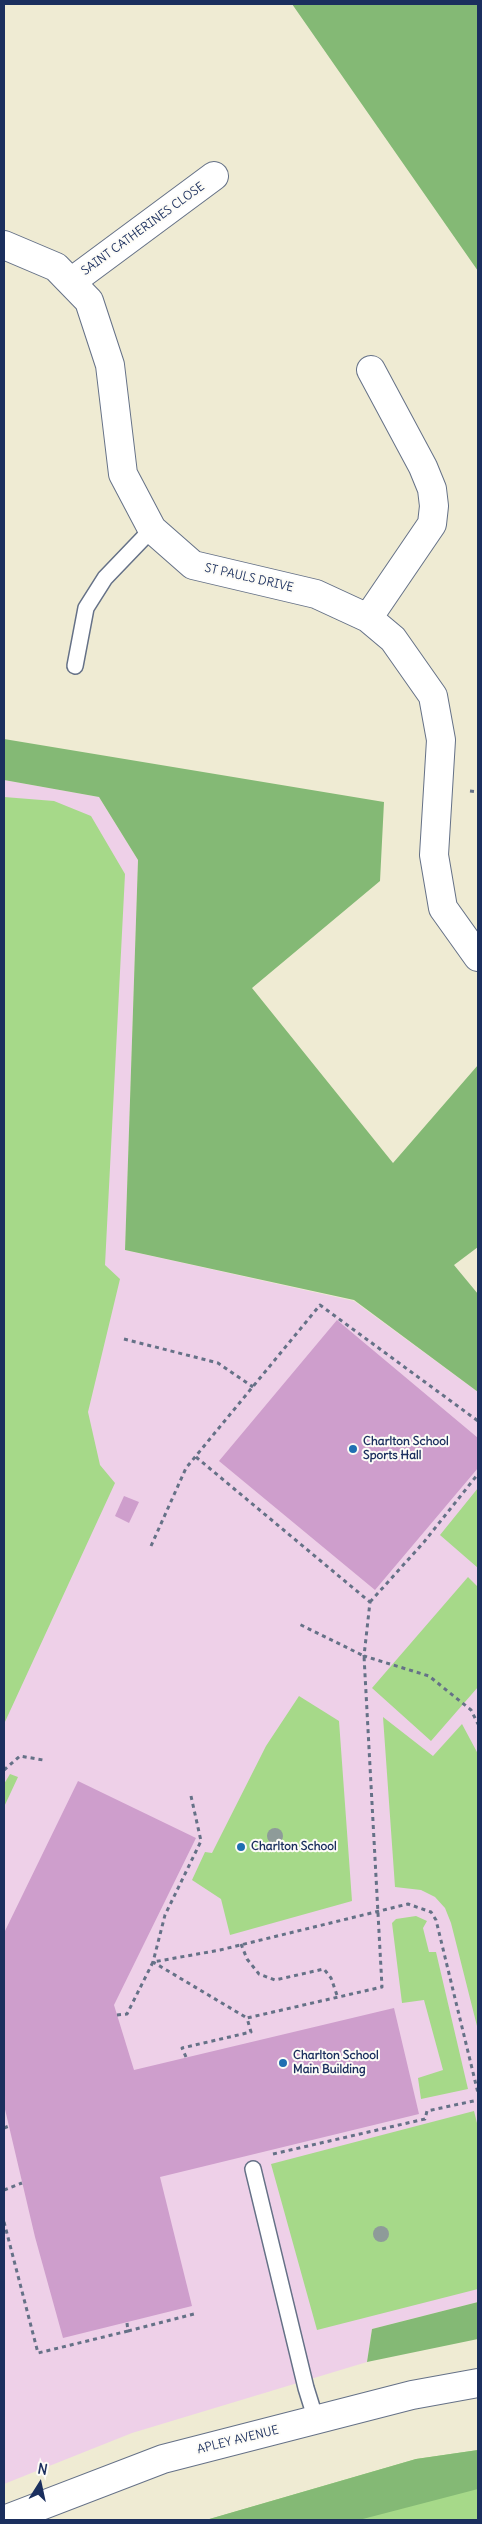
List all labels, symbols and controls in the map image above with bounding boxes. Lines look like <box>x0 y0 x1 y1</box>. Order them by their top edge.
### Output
street label: SAINT CATHERINES CLOSE <box>79 179 207 279</box>
street label: ST PAULS DRIVE <box>203 561 295 595</box>
place label: Charlton School Sports Hall <box>363 1435 449 1463</box>
marker: Charlton School Sports Hall <box>347 1443 359 1455</box>
place label: Charlton School <box>251 1840 337 1854</box>
marker: Charlton School <box>235 1841 247 1853</box>
place label: Charlton School Main Building <box>293 2049 379 2077</box>
marker: Charlton School Main Building <box>277 2057 289 2069</box>
street label: APLEY AVENUE <box>196 2423 280 2457</box>
north arrow <box>15 2459 65 2509</box>
text: N <box>36 2460 49 2479</box>

